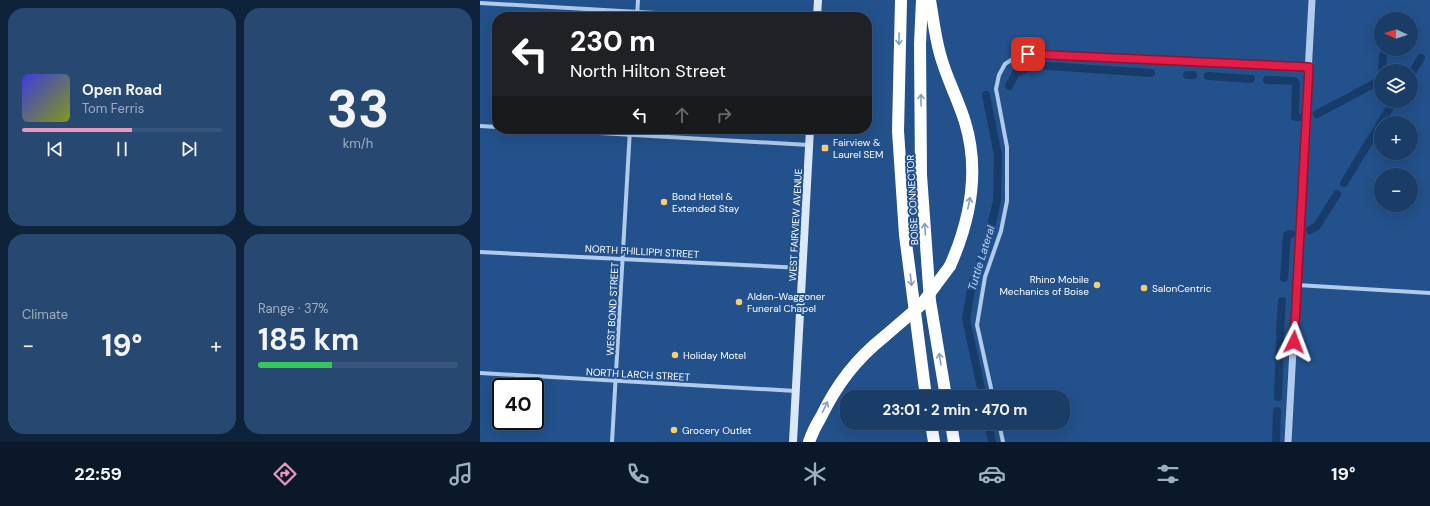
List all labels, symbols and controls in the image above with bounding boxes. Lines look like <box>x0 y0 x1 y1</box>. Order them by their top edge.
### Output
north arrow <box>1374 12 1418 56</box>
map controls <box>1374 12 1418 212</box>
text: 230 m <box>570 23 656 60</box>
icon: left <box>504 28 556 80</box>
one-way arrow <box>895 32 903 45</box>
pin <box>1011 37 1045 71</box>
icon: arrive <box>1017 43 1039 65</box>
text: North Hilton Street <box>570 59 726 83</box>
button: layers <box>1374 64 1418 108</box>
text: 33 <box>327 75 389 143</box>
text: Open Road <box>82 80 162 100</box>
one-way arrow <box>917 94 925 107</box>
text: Tom Ferris <box>82 100 144 117</box>
icon: left <box>629 104 651 126</box>
icon: ahead <box>671 104 693 126</box>
icon: right <box>713 104 735 126</box>
button: + <box>1374 116 1418 160</box>
text: km/h <box>343 135 373 152</box>
place label: Fairview & Laurel SEM <box>833 136 883 161</box>
icon: previous <box>44 138 66 160</box>
icon: pause <box>111 138 133 160</box>
icon: next <box>178 138 200 160</box>
marker: Fairview & Laurel SEM <box>820 143 830 153</box>
street label: BOISE CONNECTOR <box>904 154 921 246</box>
street label: WEST FAIRVIEW AVENUE <box>786 168 805 282</box>
button: − <box>1374 168 1418 212</box>
place label: Bond Hotel & Extended Stay <box>672 190 740 215</box>
one-way arrow <box>966 196 974 209</box>
marker: Bond Hotel & Extended Stay <box>659 197 669 207</box>
one-way arrow <box>922 223 929 236</box>
water label: Tuttle Lateral <box>964 223 998 292</box>
street label: NORTH PHILLIPPI STREET <box>585 242 700 261</box>
street label: WEST BOND STREET <box>604 262 621 356</box>
one-way arrow <box>907 273 915 286</box>
place label: Rhino Mobile Mechanics of Boise <box>999 273 1089 298</box>
marker: Rhino Mobile Mechanics of Boise <box>1092 280 1102 290</box>
place label: SalonCentric <box>1152 282 1212 295</box>
marker: SalonCentric <box>1139 283 1149 293</box>
place label: Alden-Waggoner Funeral Chapel <box>747 290 826 315</box>
marker: Alden-Waggoner Funeral Chapel <box>734 297 744 307</box>
text: Range · 37% <box>258 300 329 317</box>
text: Climate <box>22 306 68 323</box>
text: 185 km <box>258 320 359 359</box>
position arrow <box>1273 321 1315 363</box>
text: 19° <box>102 326 142 365</box>
text: − <box>22 331 34 360</box>
text: + <box>210 331 222 360</box>
place label: Holiday Motel <box>683 349 746 362</box>
marker: Holiday Motel <box>670 350 680 360</box>
one-way arrow <box>936 352 944 365</box>
street label: NORTH LARCH STREET <box>586 365 691 384</box>
speed limit sign: 40 <box>492 378 544 430</box>
text: 23:01 · 2 min · 470 m <box>883 400 1027 420</box>
one-way arrow <box>822 401 830 413</box>
place label: Grocery Outlet <box>682 424 751 437</box>
marker: Grocery Outlet <box>669 425 679 435</box>
icon: directions <box>271 460 299 488</box>
icon: music <box>447 460 475 488</box>
icon: phone <box>624 460 652 488</box>
icon: climate <box>801 460 829 488</box>
icon: car <box>978 460 1006 488</box>
icon: filters <box>1154 460 1182 488</box>
text: 22:59 <box>74 462 122 486</box>
text: 19° <box>1331 462 1356 486</box>

